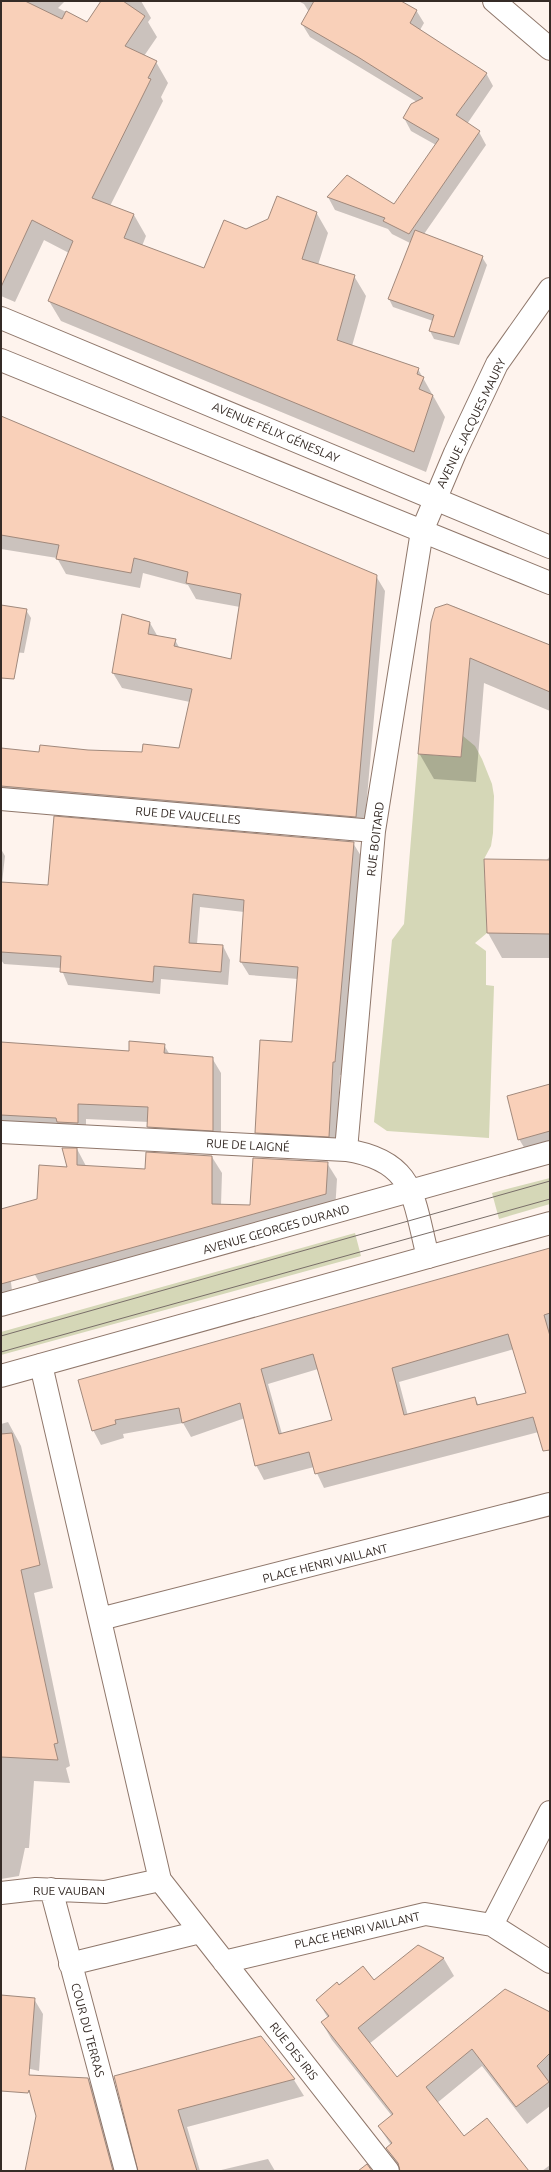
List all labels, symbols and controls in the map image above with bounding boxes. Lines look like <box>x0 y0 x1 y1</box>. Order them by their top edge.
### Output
street label: AVENUE JACQUES MAURY <box>434 356 508 490</box>
street label: AVENUE FÉLIX GÉNESLAY <box>211 399 342 465</box>
street label: RUE BOITARD <box>364 801 386 877</box>
street label: RUE DE VAUCELLES <box>135 804 241 826</box>
street label: RUE DE LAIGNÉ <box>206 1136 290 1154</box>
street label: AVENUE GEORGES DURAND <box>201 1202 351 1256</box>
street label: PLACE HENRI VAILLANT <box>261 1541 389 1585</box>
street label: RUE VAUBAN <box>33 1884 105 1897</box>
street label: PLACE HENRI VAILLANT <box>293 1909 421 1951</box>
street label: COUR DU TERRAS <box>69 1981 107 2079</box>
street label: RUE DES IRIS <box>268 2020 320 2082</box>

